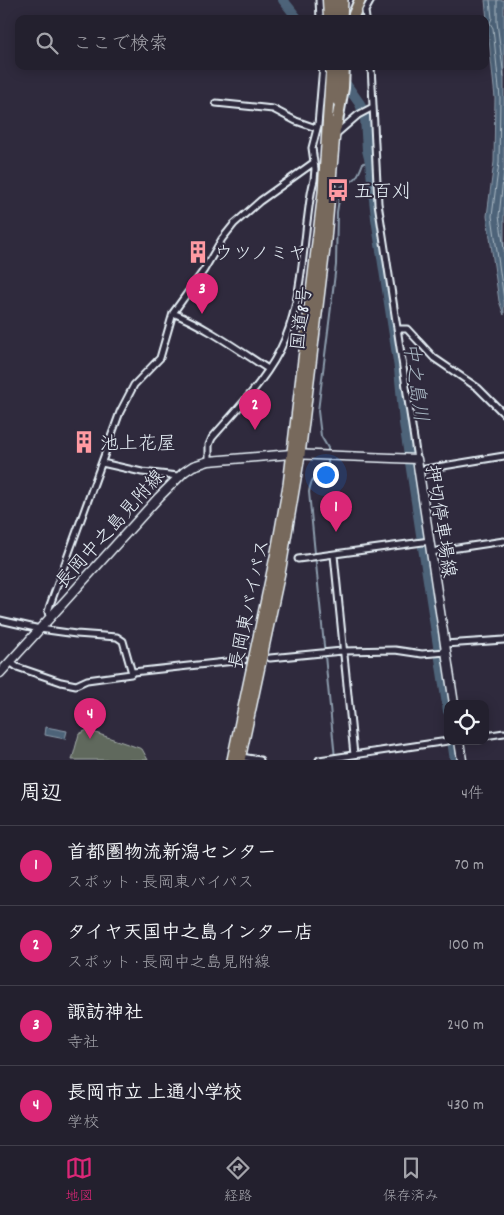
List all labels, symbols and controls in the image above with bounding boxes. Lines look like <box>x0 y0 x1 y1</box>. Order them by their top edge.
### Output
search box <box>15 15 489 70</box>
icon: search <box>33 29 61 57</box>
text: ここで検索 <box>73 32 168 59</box>
bus stop icon: 五百刈 <box>325 177 351 203</box>
place label: 五百刈 <box>354 180 411 207</box>
building icon: ウツノミヤ <box>185 239 211 265</box>
place label: ウツノミヤ <box>214 242 307 269</box>
pin: 3 <box>186 273 218 314</box>
street label: 国道8号 <box>286 285 321 352</box>
water label: 中之島川 <box>395 341 433 424</box>
pin: 2 <box>239 389 271 430</box>
building icon: 池上花屋 <box>71 429 97 455</box>
place label: 池上花屋 <box>100 432 176 459</box>
your location <box>313 462 339 488</box>
street label: 押切停車場線 <box>416 463 461 580</box>
street label: 長岡中之島見附線 <box>51 465 172 596</box>
pin: 1 <box>320 491 352 532</box>
street label: 長岡東バイパス <box>224 537 278 672</box>
pin: 4 <box>74 698 106 739</box>
map controls <box>444 700 489 745</box>
button: locate <box>444 700 489 745</box>
text: 周辺 <box>20 780 62 810</box>
text: 4件 <box>461 783 484 806</box>
text: 首都圏物流新潟センター <box>67 841 276 868</box>
text: 1 <box>34 854 38 877</box>
text: 70 m <box>454 854 484 877</box>
text: スポット · 長岡東バイパス <box>67 872 254 895</box>
text: タイヤ天国中之島インター店 <box>67 921 313 948</box>
text: 2 <box>33 934 40 957</box>
text: 100 m <box>448 934 484 957</box>
text: スポット · 長岡中之島見附線 <box>67 952 270 975</box>
text: 諏訪神社 <box>67 1001 143 1028</box>
text: 3 <box>32 1014 40 1037</box>
text: 240 m <box>447 1014 484 1037</box>
text: 寺社 <box>67 1032 99 1055</box>
text: 長岡市立 上通小学校 <box>67 1081 242 1108</box>
text: 4 <box>33 1094 39 1117</box>
text: 430 m <box>447 1094 484 1117</box>
text: 学校 <box>67 1112 99 1135</box>
tab: 地図 <box>65 1154 93 1207</box>
tab: 経路 <box>224 1154 252 1207</box>
tab: 保存済み <box>383 1154 439 1207</box>

